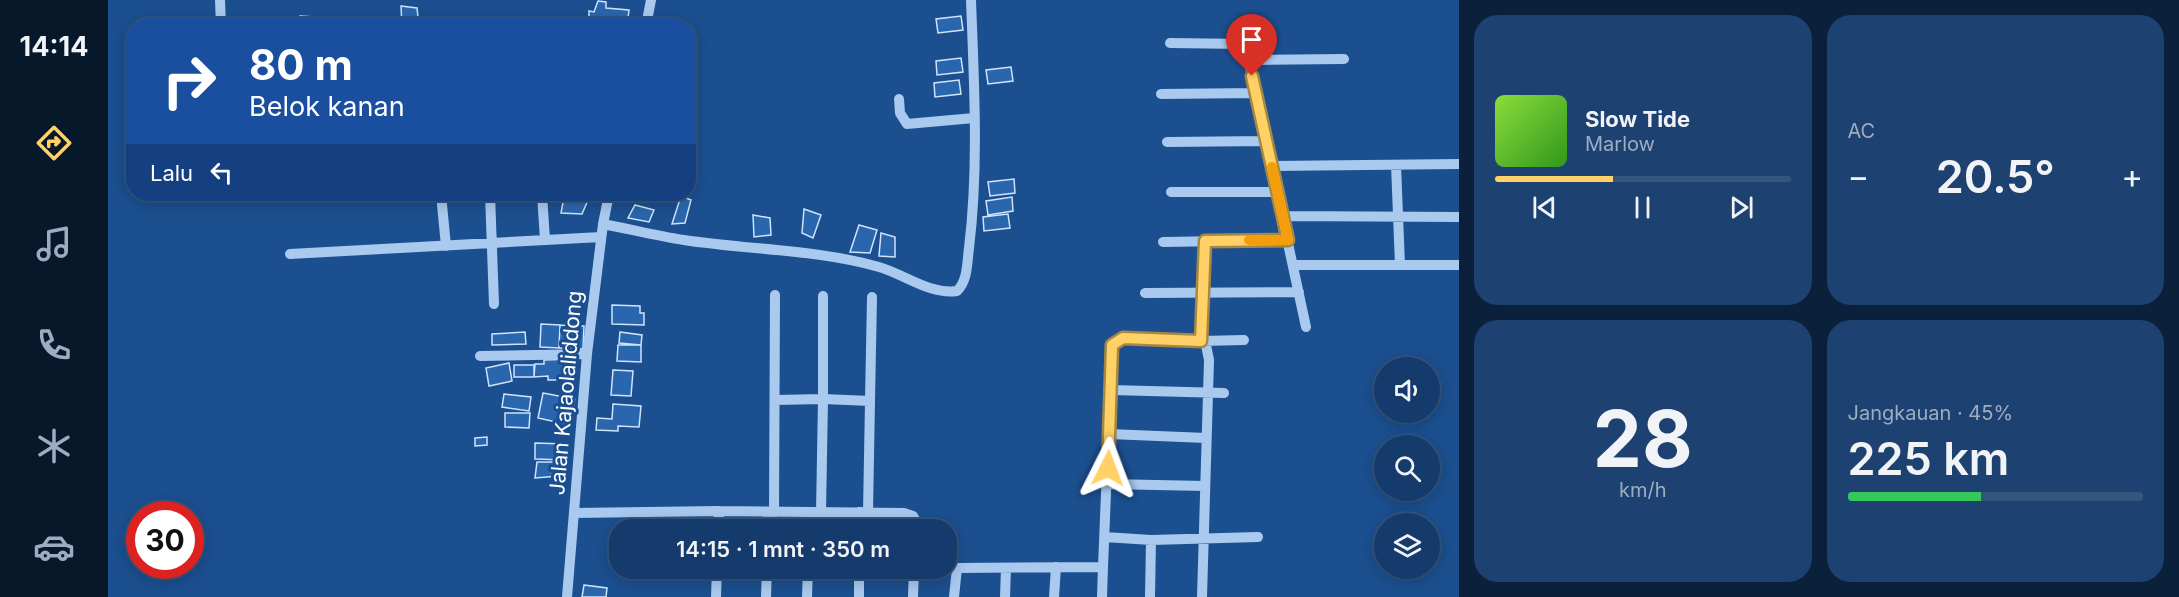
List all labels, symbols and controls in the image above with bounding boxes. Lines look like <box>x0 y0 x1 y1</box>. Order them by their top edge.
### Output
pin <box>1226 14 1277 76</box>
icon: arrive <box>1235 23 1268 56</box>
text: 14:14 <box>20 30 88 63</box>
text: 80 m <box>249 39 353 90</box>
icon: right <box>150 42 228 120</box>
text: Belok kanan <box>249 90 405 123</box>
text: Slow Tide <box>1585 106 1690 132</box>
text: AC <box>1848 119 1875 143</box>
icon: directions <box>33 122 75 164</box>
text: Marlow <box>1585 132 1655 156</box>
text: 20.5° <box>1936 149 2055 204</box>
icon: left <box>205 156 238 189</box>
text: − <box>1848 156 1869 196</box>
text: + <box>2121 156 2143 196</box>
text: Lalu <box>150 160 193 186</box>
icon: previous <box>1528 191 1561 224</box>
icon: pause <box>1626 191 1659 224</box>
icon: next <box>1725 191 1758 224</box>
icon: music <box>33 223 75 265</box>
street label: Jalan Kajaolaliddong <box>544 290 587 496</box>
icon: phone <box>33 324 75 366</box>
map controls <box>1374 357 1440 579</box>
button: sound <box>1374 357 1440 423</box>
text: 28 <box>1593 391 1693 486</box>
text: Jangkauan · 45% <box>1848 401 2013 425</box>
icon: climate <box>33 425 75 467</box>
text: 225 km <box>1848 431 2009 486</box>
button: search <box>1374 435 1440 501</box>
position arrow <box>1076 436 1140 500</box>
text: km/h <box>1619 478 1667 502</box>
speed limit sign: 30 <box>126 501 204 579</box>
button: layers <box>1374 513 1440 579</box>
icon: car <box>33 526 75 568</box>
text: 14:15 · 1 mnt · 350 m <box>676 536 890 562</box>

